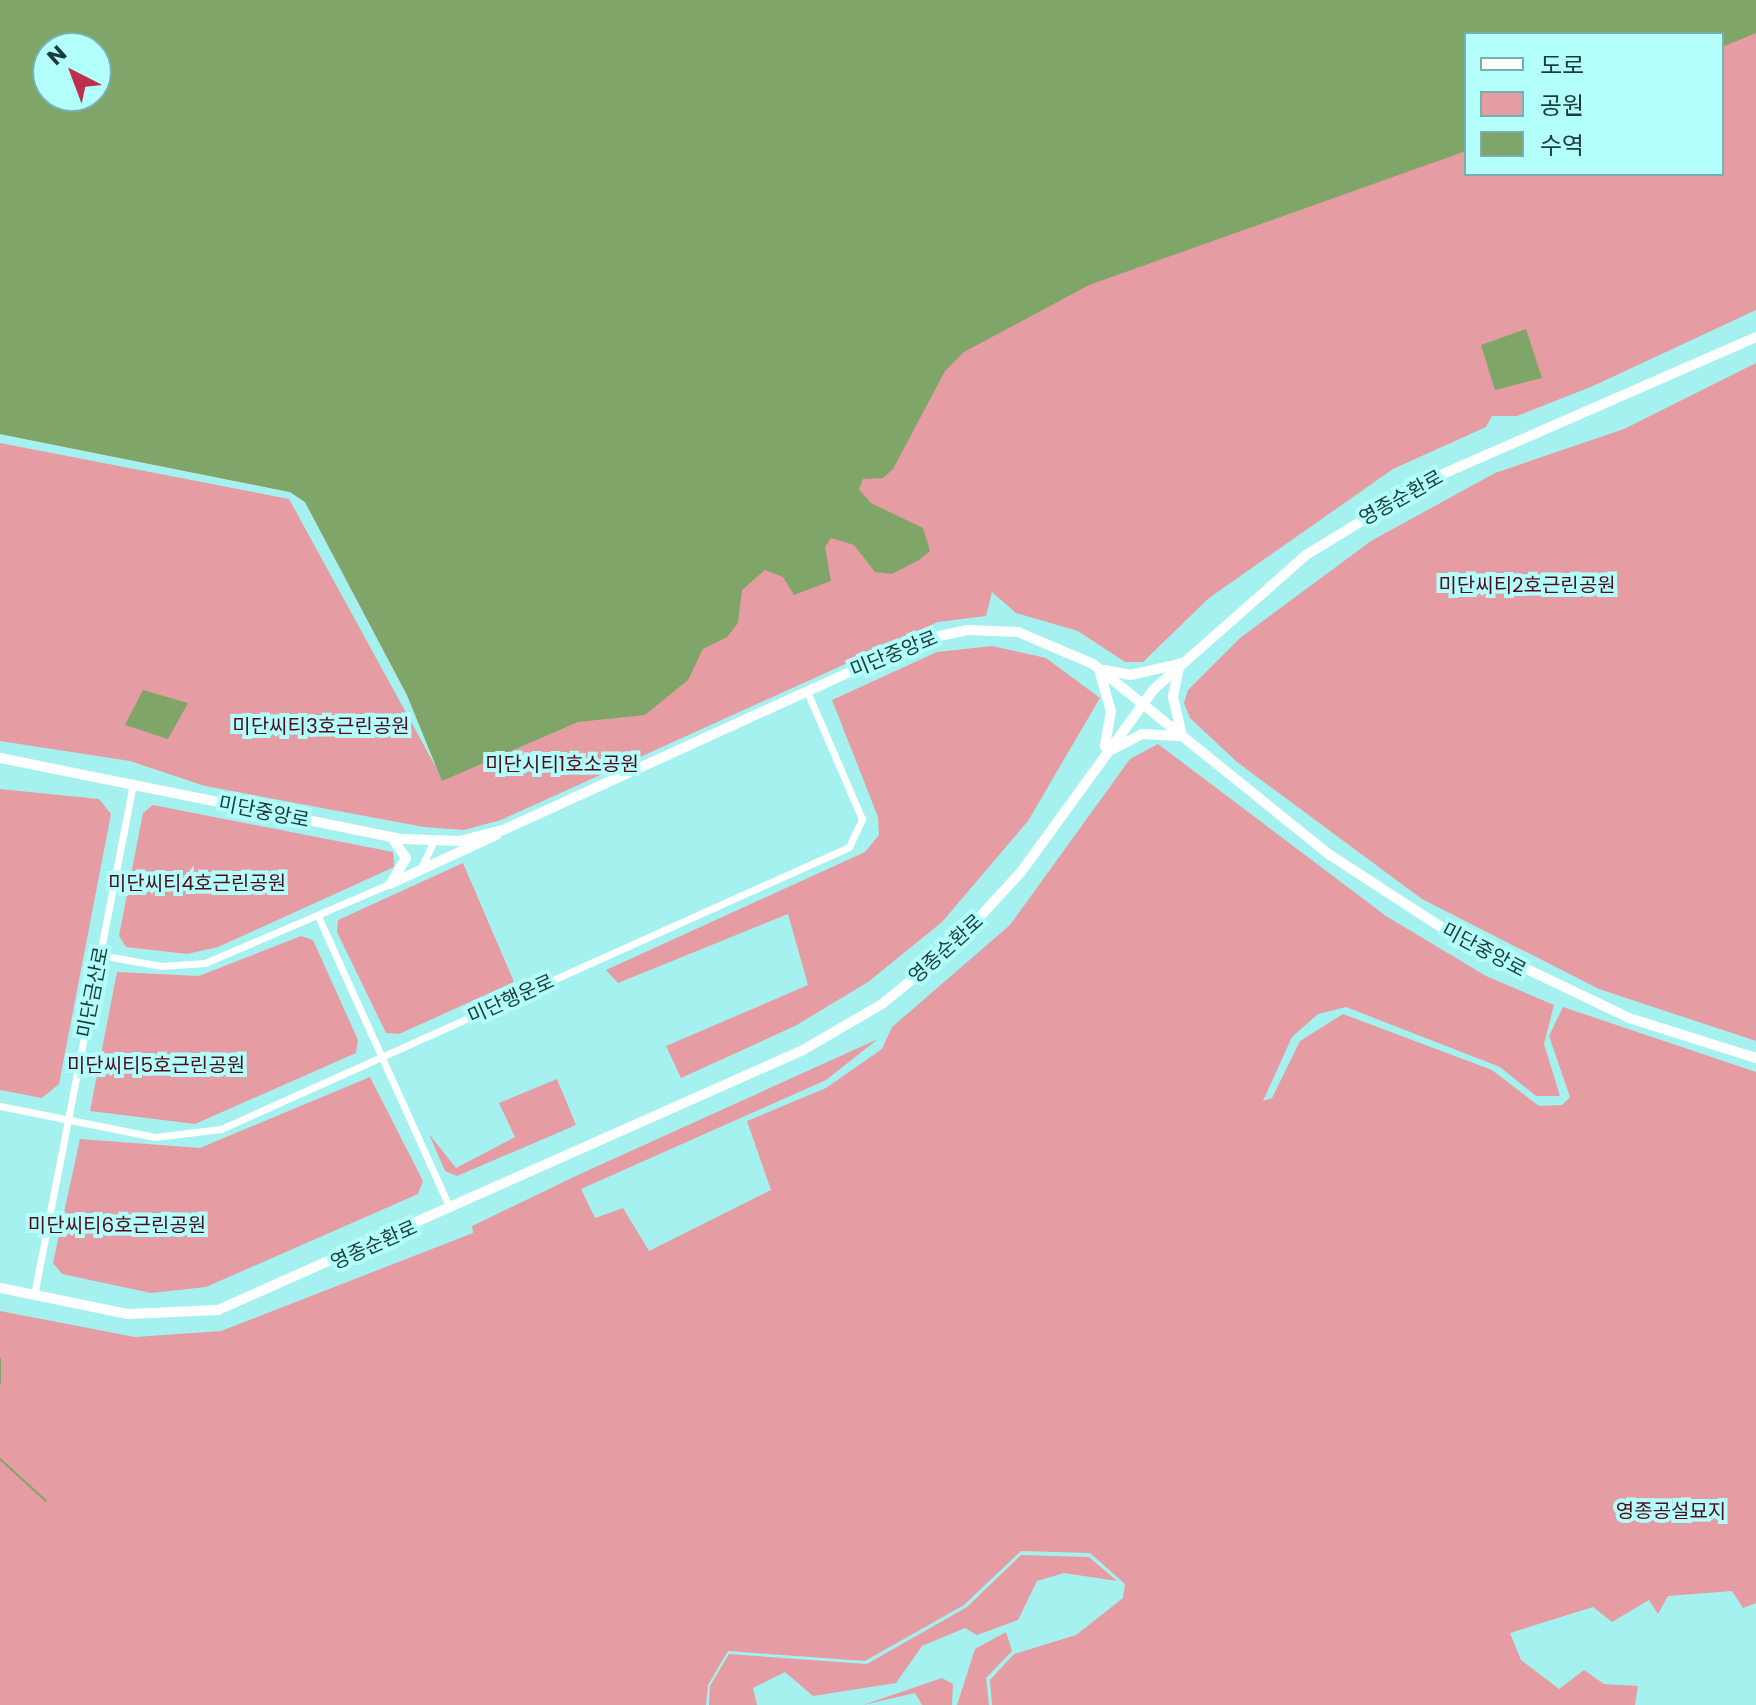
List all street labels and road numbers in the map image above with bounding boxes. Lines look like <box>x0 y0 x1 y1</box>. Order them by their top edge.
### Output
street label: 영종순환로 <box>1355 465 1447 531</box>
street label: 미단중앙로 <box>847 626 941 682</box>
street label: 미단중앙로 <box>217 791 311 833</box>
street label: 영종순환로 <box>904 909 988 989</box>
street label: 미단중앙로 <box>1438 918 1530 982</box>
street label: 미단금산로 <box>72 945 114 1039</box>
street label: 미단행운로 <box>464 969 558 1029</box>
street label: 영종순환로 <box>327 1215 421 1275</box>

